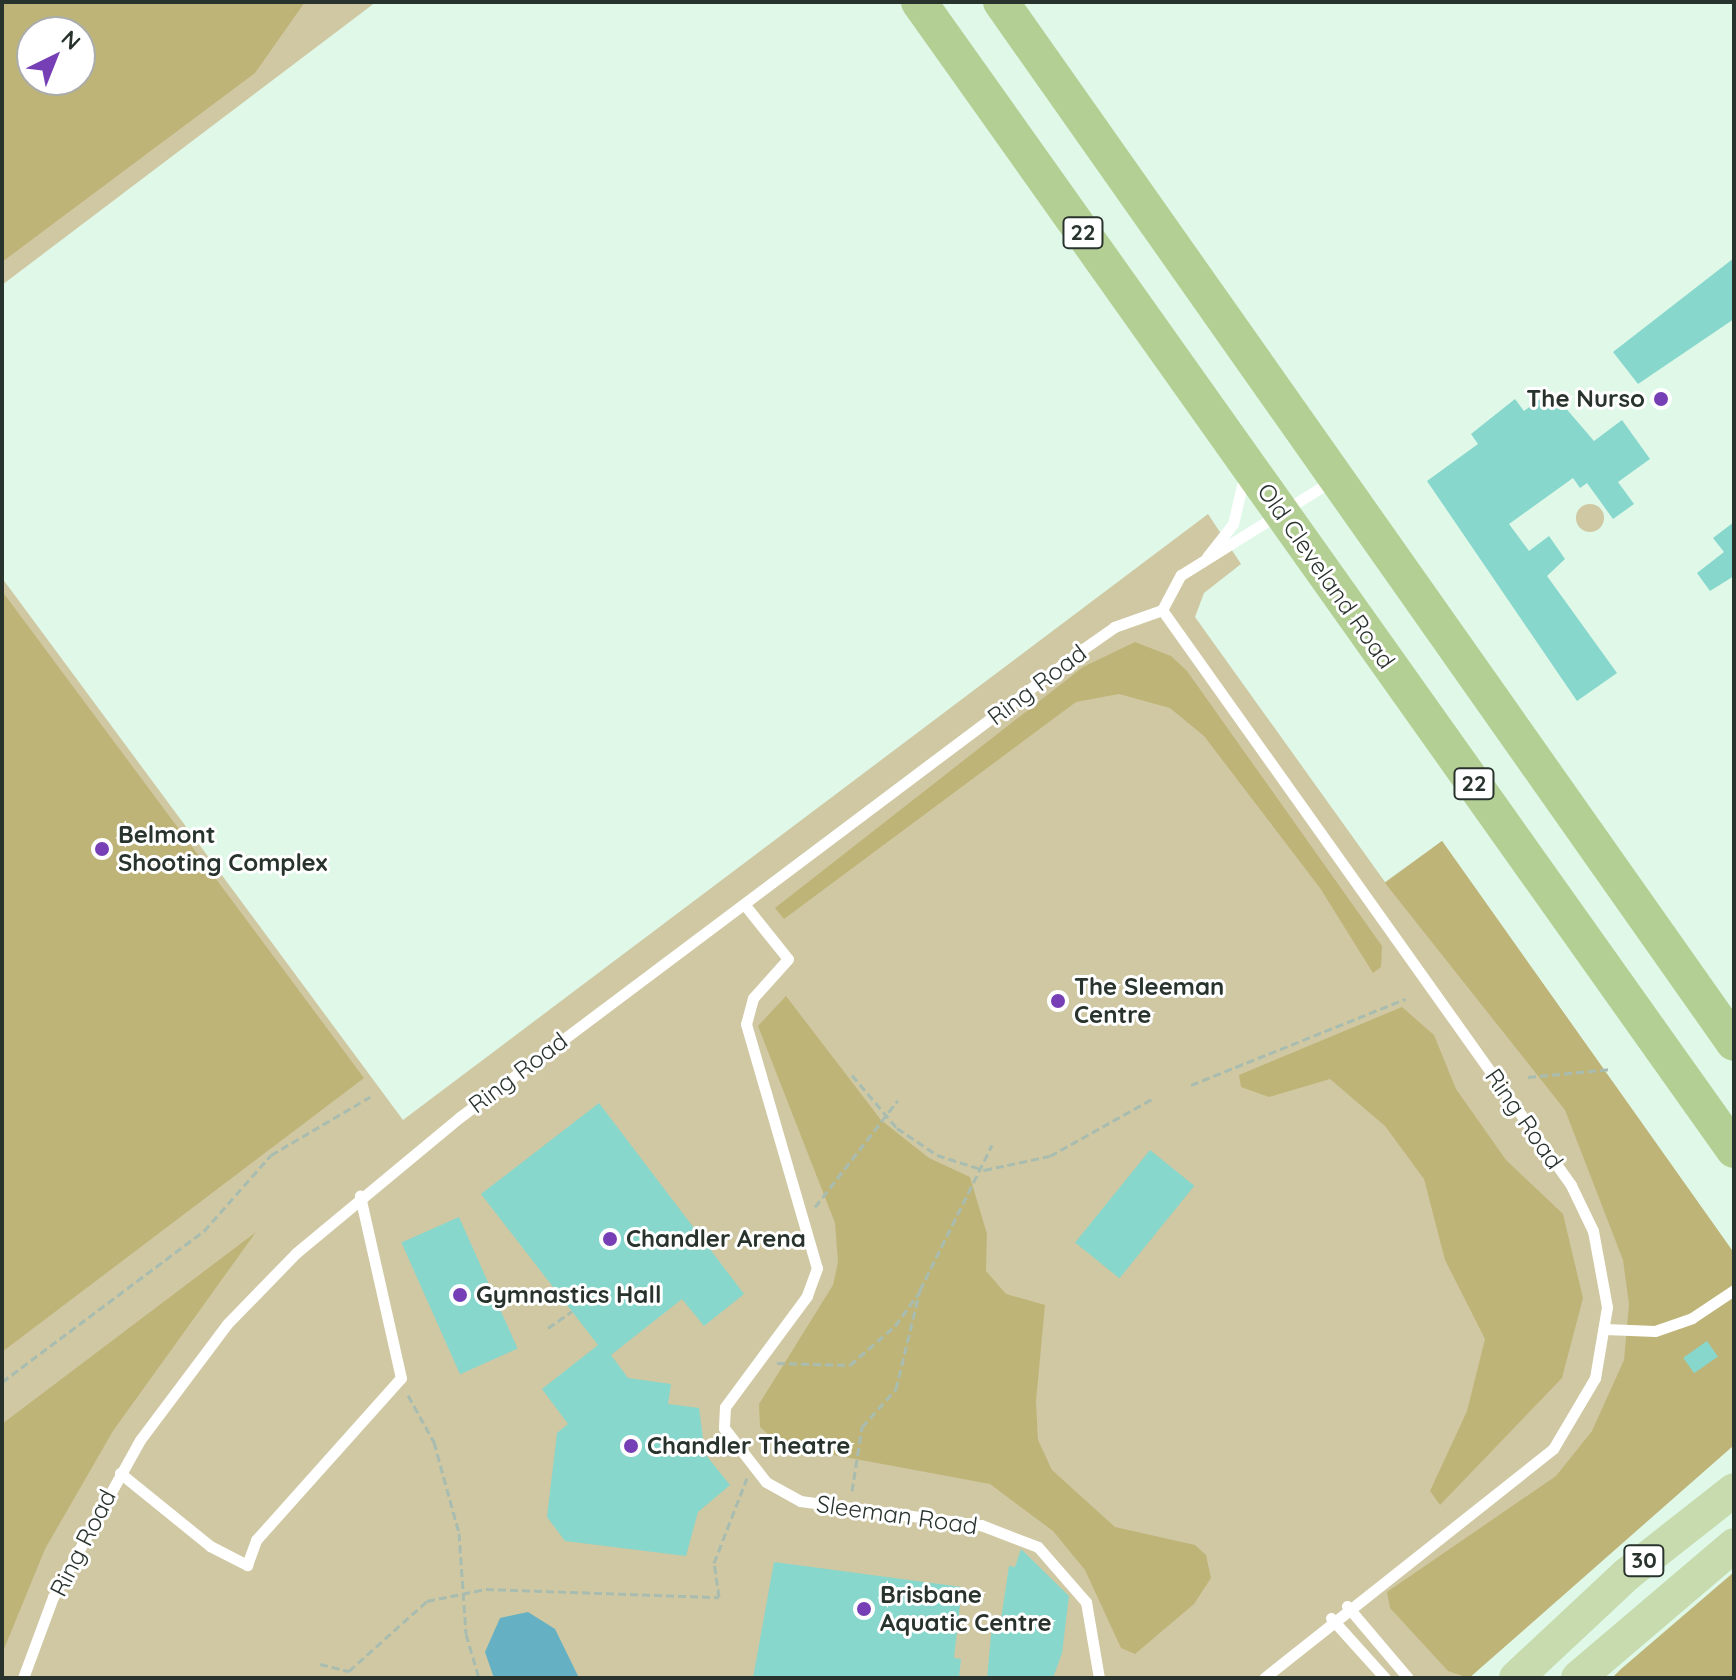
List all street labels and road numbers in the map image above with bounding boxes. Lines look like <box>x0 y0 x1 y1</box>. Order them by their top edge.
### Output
road number: 22 <box>1061 215 1105 251</box>
street label: Old Cleveland Road <box>1251 478 1401 674</box>
street label: Ring Road <box>982 639 1092 731</box>
road number: 22 <box>1452 766 1496 802</box>
street label: Ring Road <box>463 1027 573 1119</box>
street label: Ring Road <box>1479 1063 1569 1175</box>
street label: Ring Road <box>44 1485 122 1601</box>
street label: Sleeman Road <box>815 1489 979 1541</box>
road number: 30 <box>1622 1543 1666 1579</box>

